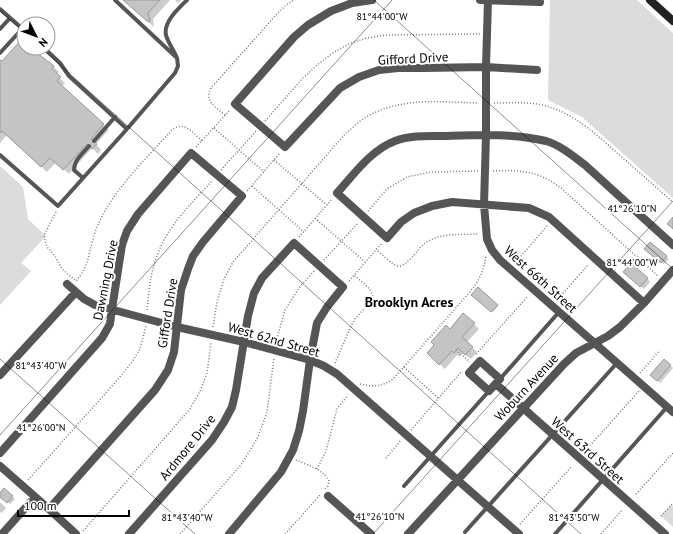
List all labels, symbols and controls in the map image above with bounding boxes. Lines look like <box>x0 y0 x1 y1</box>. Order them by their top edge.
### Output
text: 81°44'00"W <box>356 10 408 23</box>
north arrow <box>16 16 56 56</box>
text: N <box>36 35 51 50</box>
street label: Gifford Drive <box>377 48 449 69</box>
text: 41°26'10"N <box>607 202 657 215</box>
street label: Dawning Drive <box>89 238 122 322</box>
street label: West 66th Street <box>501 242 581 317</box>
text: 81°44'00"W <box>606 256 658 269</box>
street label: Gifford Drive <box>154 277 181 349</box>
district label: Brooklyn Acres <box>365 293 453 311</box>
street label: West 62nd Street <box>226 318 322 361</box>
street label: Woburn Avenue <box>491 350 562 425</box>
text: 81°43'40"W <box>15 359 67 372</box>
street label: Ardmore Drive <box>156 411 219 484</box>
street label: West 63rd Street <box>548 413 628 488</box>
text: 41°26'00"N <box>16 421 66 434</box>
scale bar <box>18 492 129 518</box>
text: 100 m <box>24 498 57 513</box>
text: 41°26'10"N <box>355 510 405 523</box>
text: 81°43'40"W <box>161 511 213 524</box>
text: 81°43'50"W <box>548 511 600 524</box>

